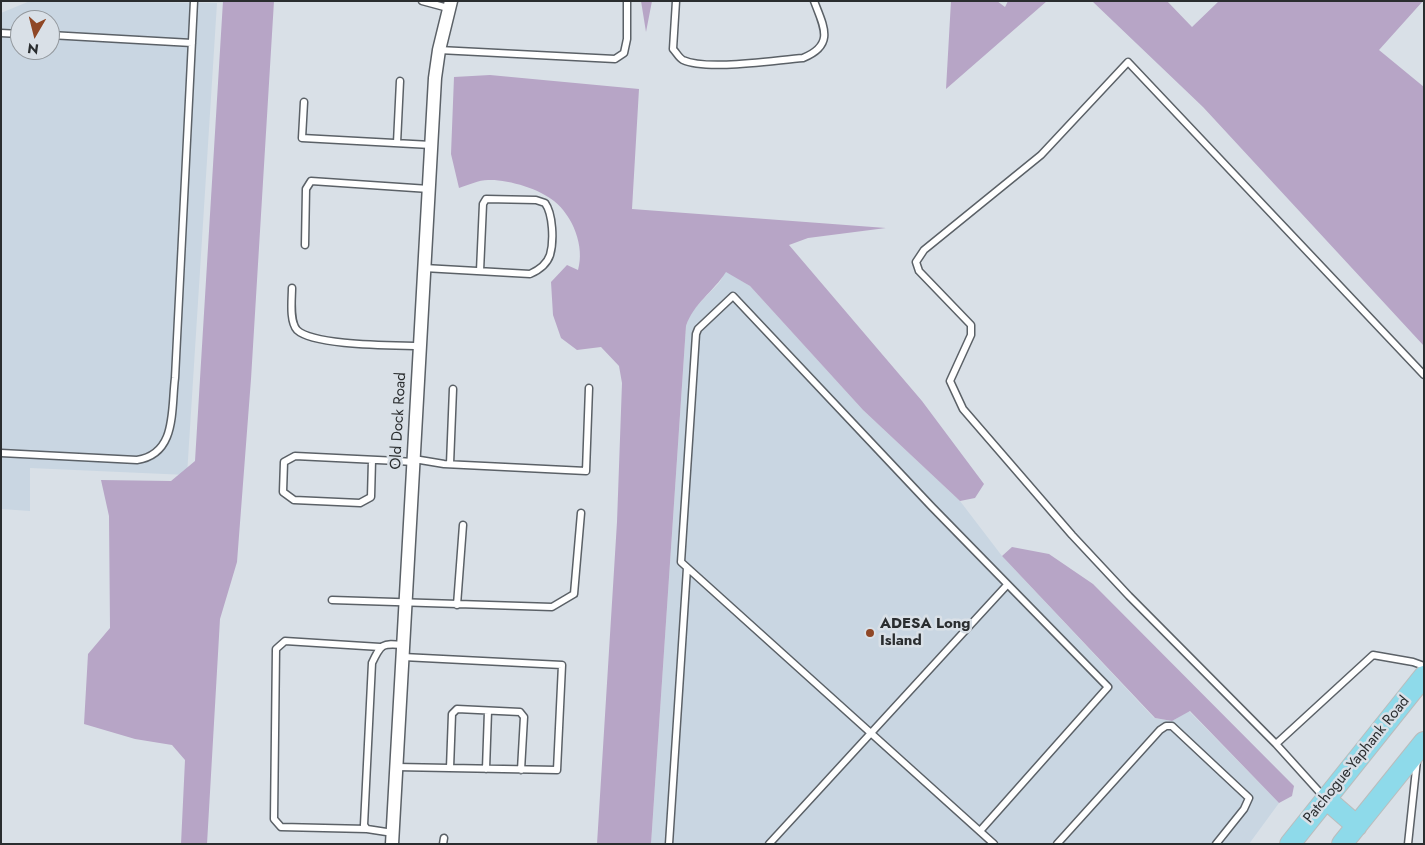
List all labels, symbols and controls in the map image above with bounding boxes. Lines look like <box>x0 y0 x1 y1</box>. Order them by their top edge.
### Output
north arrow <box>10 10 60 60</box>
text: N <box>26 38 40 60</box>
street label: Old Dock Road <box>387 372 411 470</box>
place label: ADESA Long Island <box>880 615 971 650</box>
marker: ADESA Long Island <box>864 627 876 639</box>
street label: Patchogue-Yaphank Road <box>1300 693 1414 827</box>

